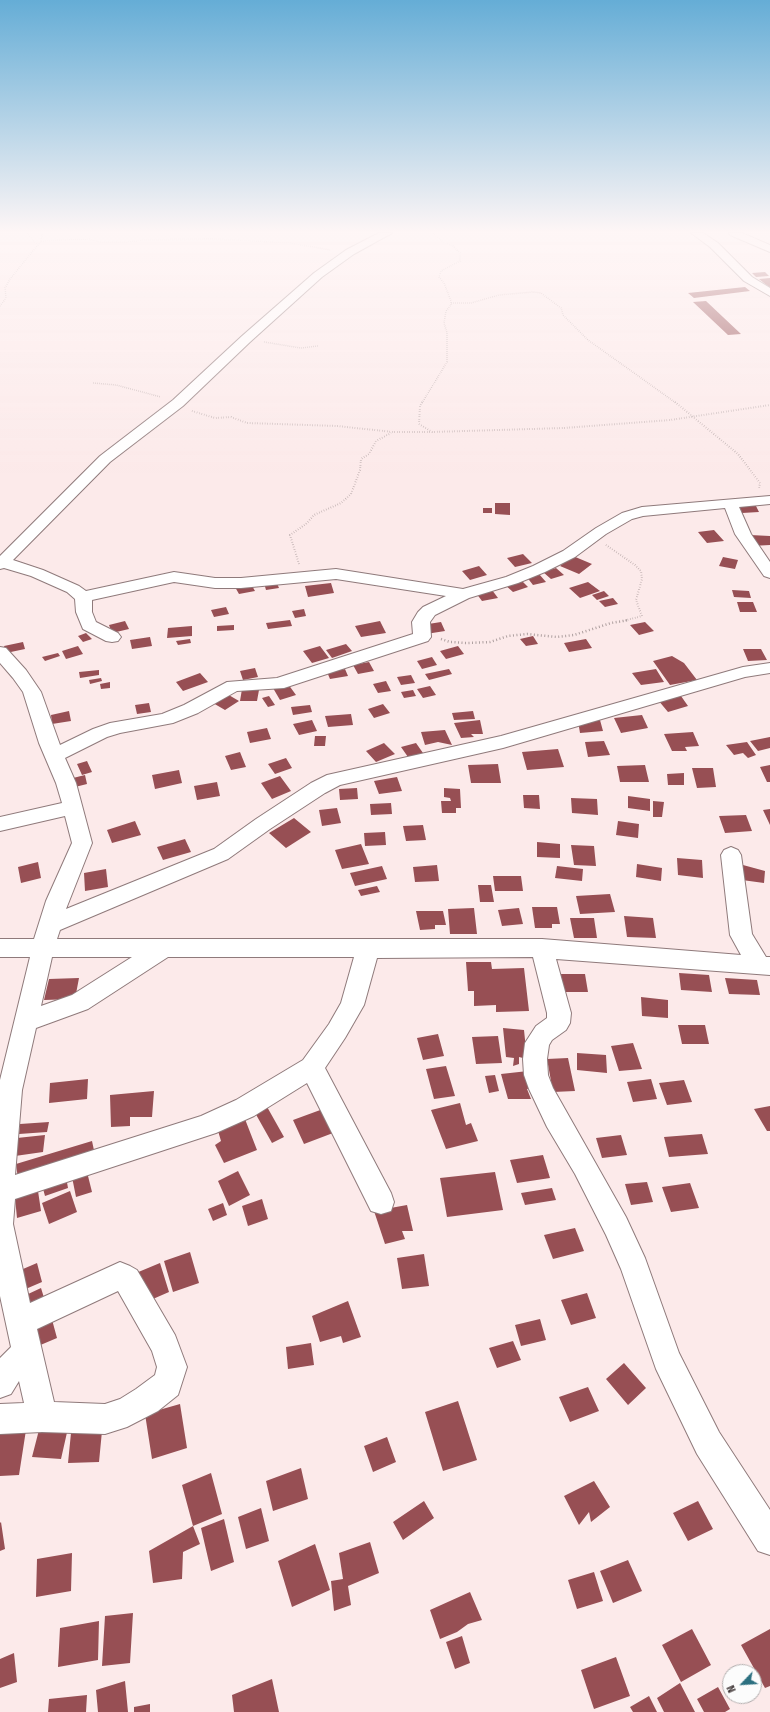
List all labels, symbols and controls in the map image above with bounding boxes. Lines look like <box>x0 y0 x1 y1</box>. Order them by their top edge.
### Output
north arrow <box>722 1664 762 1704</box>
text: N <box>724 1683 739 1695</box>

